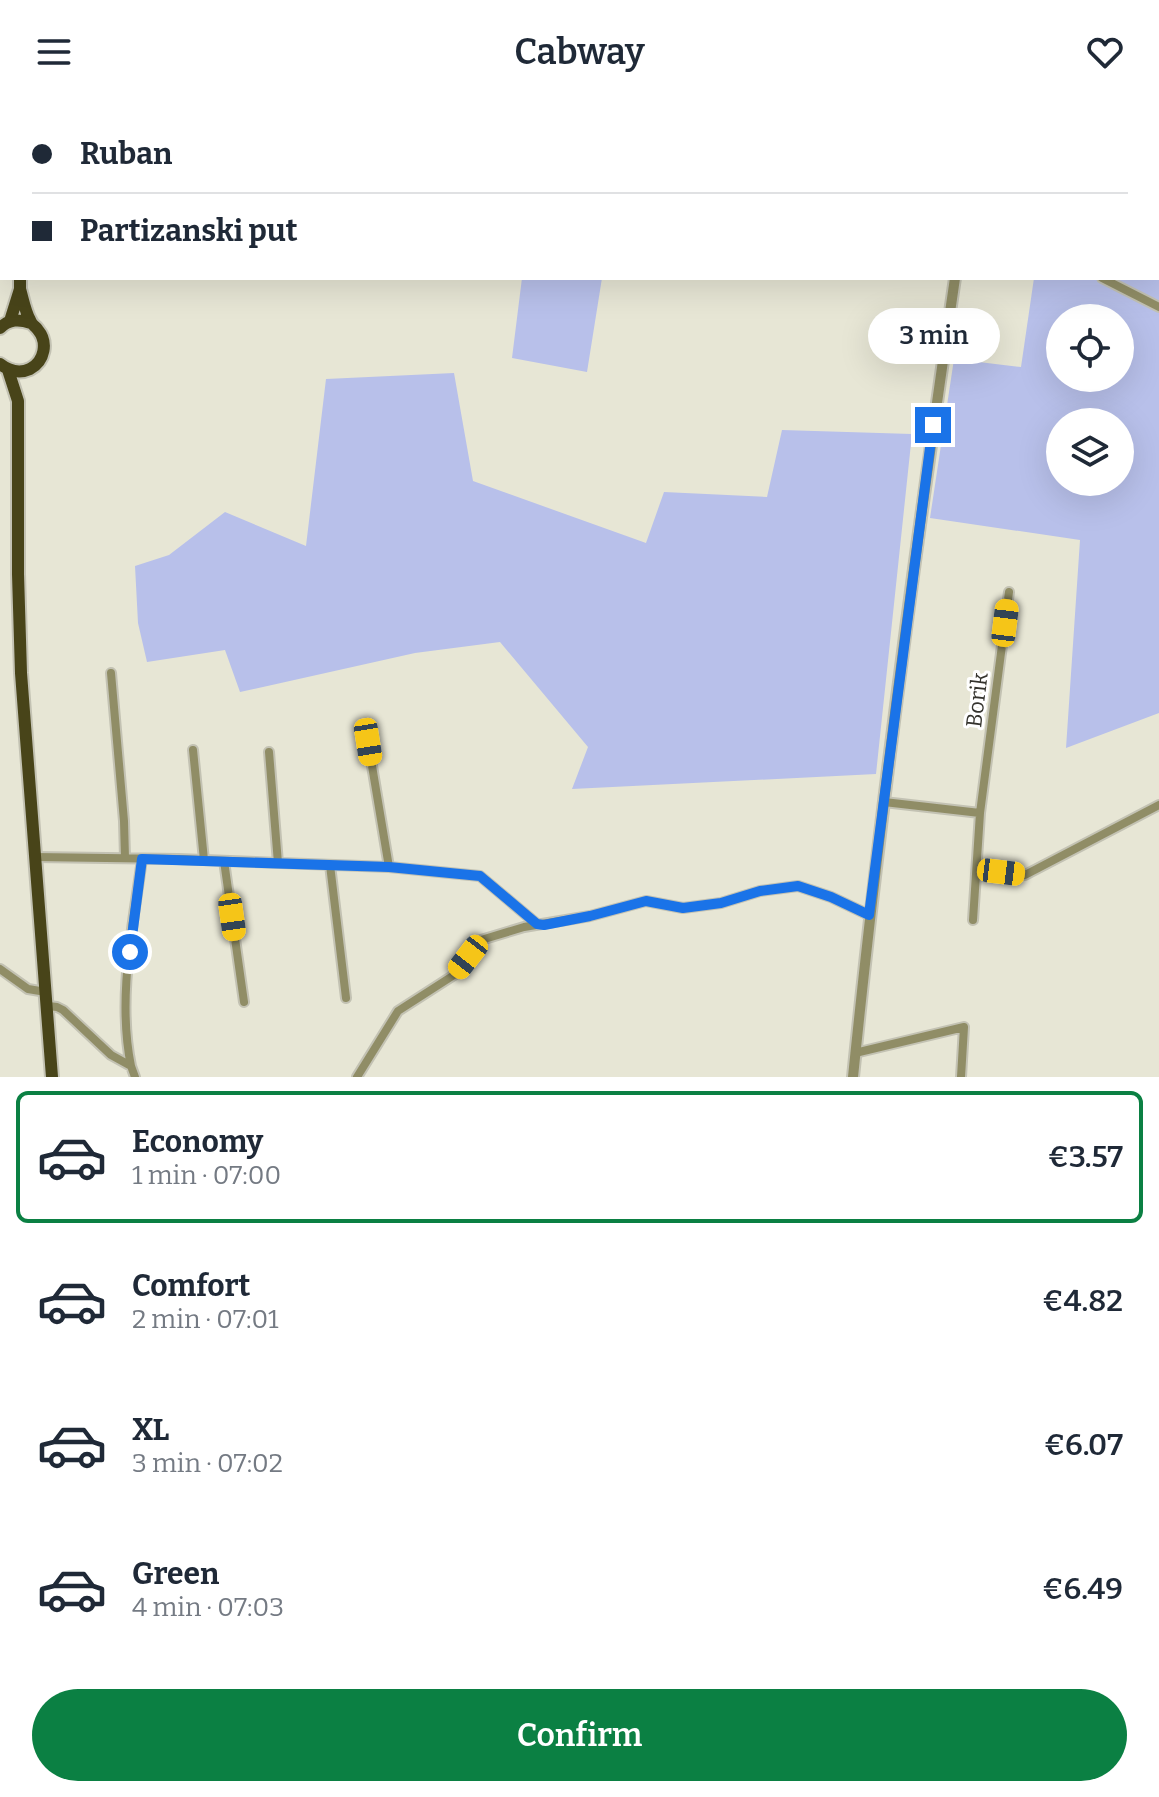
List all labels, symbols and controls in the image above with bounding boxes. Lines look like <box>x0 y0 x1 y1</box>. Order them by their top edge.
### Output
icon: menu <box>32 30 76 74</box>
text: Cabway <box>514 30 645 74</box>
icon: heart <box>1083 30 1127 74</box>
text: Ruban <box>80 136 172 172</box>
text: Partizanski put <box>80 213 298 249</box>
map controls <box>1046 304 1134 496</box>
button: locate <box>1046 304 1134 392</box>
callout: 3 min <box>867 309 999 365</box>
text: 3 min <box>899 320 969 351</box>
route end <box>915 407 951 443</box>
button: layers <box>1046 408 1134 496</box>
car <box>990 598 1020 648</box>
street label: Borik <box>960 671 994 729</box>
car <box>352 716 384 768</box>
car <box>976 857 1026 887</box>
car <box>217 892 247 942</box>
car <box>444 931 492 983</box>
route start <box>112 934 148 970</box>
icon: car <box>36 1121 108 1193</box>
text: Economy <box>132 1124 263 1160</box>
text: €3.57 <box>1048 1139 1123 1175</box>
text: 1 min · 07:00 <box>132 1160 281 1191</box>
icon: car <box>36 1265 108 1337</box>
text: Comfort <box>132 1268 250 1304</box>
text: €4.82 <box>1042 1283 1123 1319</box>
text: 2 min · 07:01 <box>132 1304 279 1335</box>
icon: car <box>36 1409 108 1481</box>
text: XL <box>132 1412 169 1448</box>
text: €6.07 <box>1044 1427 1123 1463</box>
text: 3 min · 07:02 <box>132 1448 283 1479</box>
icon: car <box>36 1553 108 1625</box>
text: Green <box>132 1556 219 1592</box>
text: €6.49 <box>1042 1571 1123 1607</box>
text: 4 min · 07:03 <box>132 1592 284 1623</box>
button: Confirm <box>32 1689 1127 1781</box>

